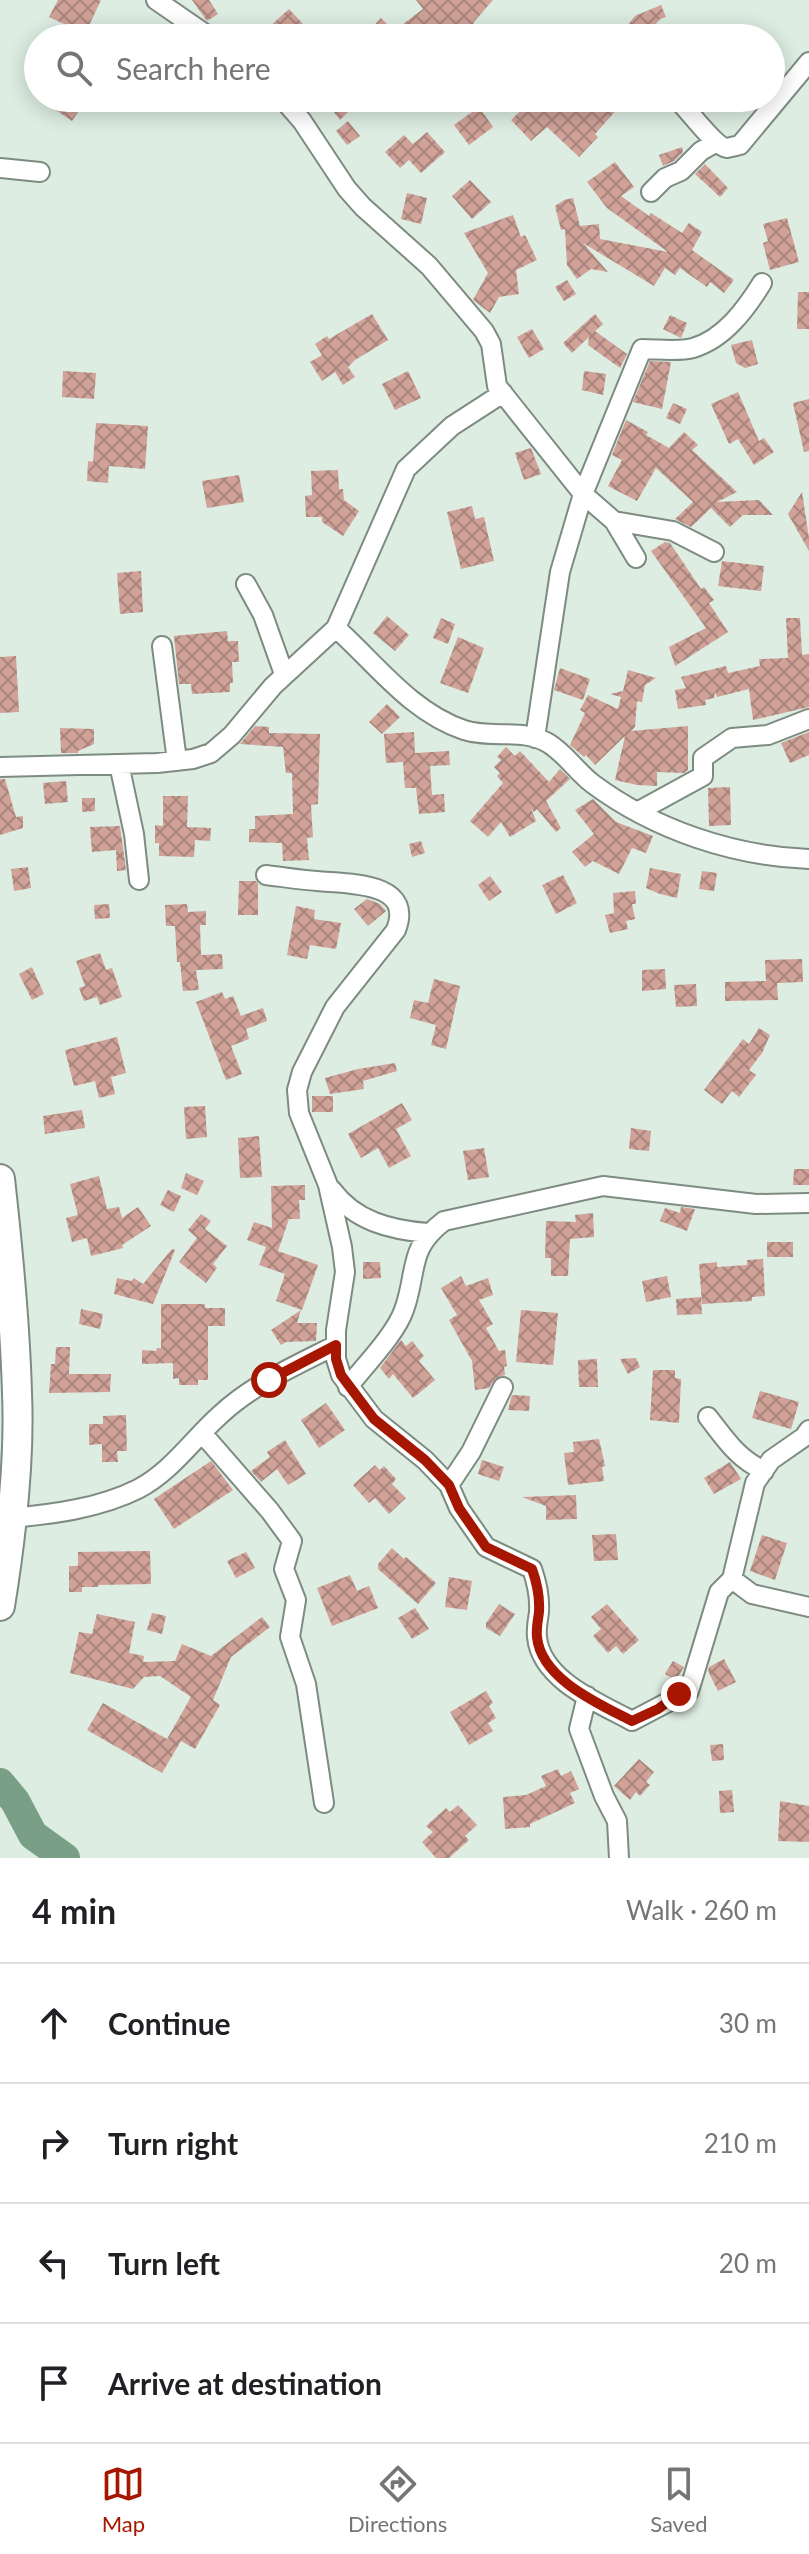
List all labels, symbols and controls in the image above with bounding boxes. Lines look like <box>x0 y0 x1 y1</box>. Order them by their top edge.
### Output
search box <box>24 24 785 112</box>
icon: search <box>52 46 96 90</box>
text: Search here <box>116 50 271 86</box>
route start <box>251 1362 287 1398</box>
route end <box>661 1676 697 1712</box>
text: 4 min <box>32 1890 116 1931</box>
text: Walk · 260 m <box>626 1894 777 1926</box>
icon: ahead <box>32 2001 76 2045</box>
text: Continue <box>108 2005 231 2041</box>
text: 30 m <box>719 2007 777 2039</box>
icon: right <box>32 2121 76 2165</box>
text: Turn right <box>108 2125 238 2161</box>
text: 210 m <box>704 2127 777 2159</box>
icon: left <box>32 2241 76 2285</box>
text: Turn left <box>108 2245 220 2281</box>
text: 20 m <box>719 2247 777 2279</box>
icon: arrive <box>32 2361 76 2405</box>
text: Arrive at destination <box>108 2365 382 2401</box>
tab: Map <box>101 2462 145 2537</box>
tab: Directions <box>348 2462 447 2537</box>
tab: Saved <box>650 2462 708 2537</box>

